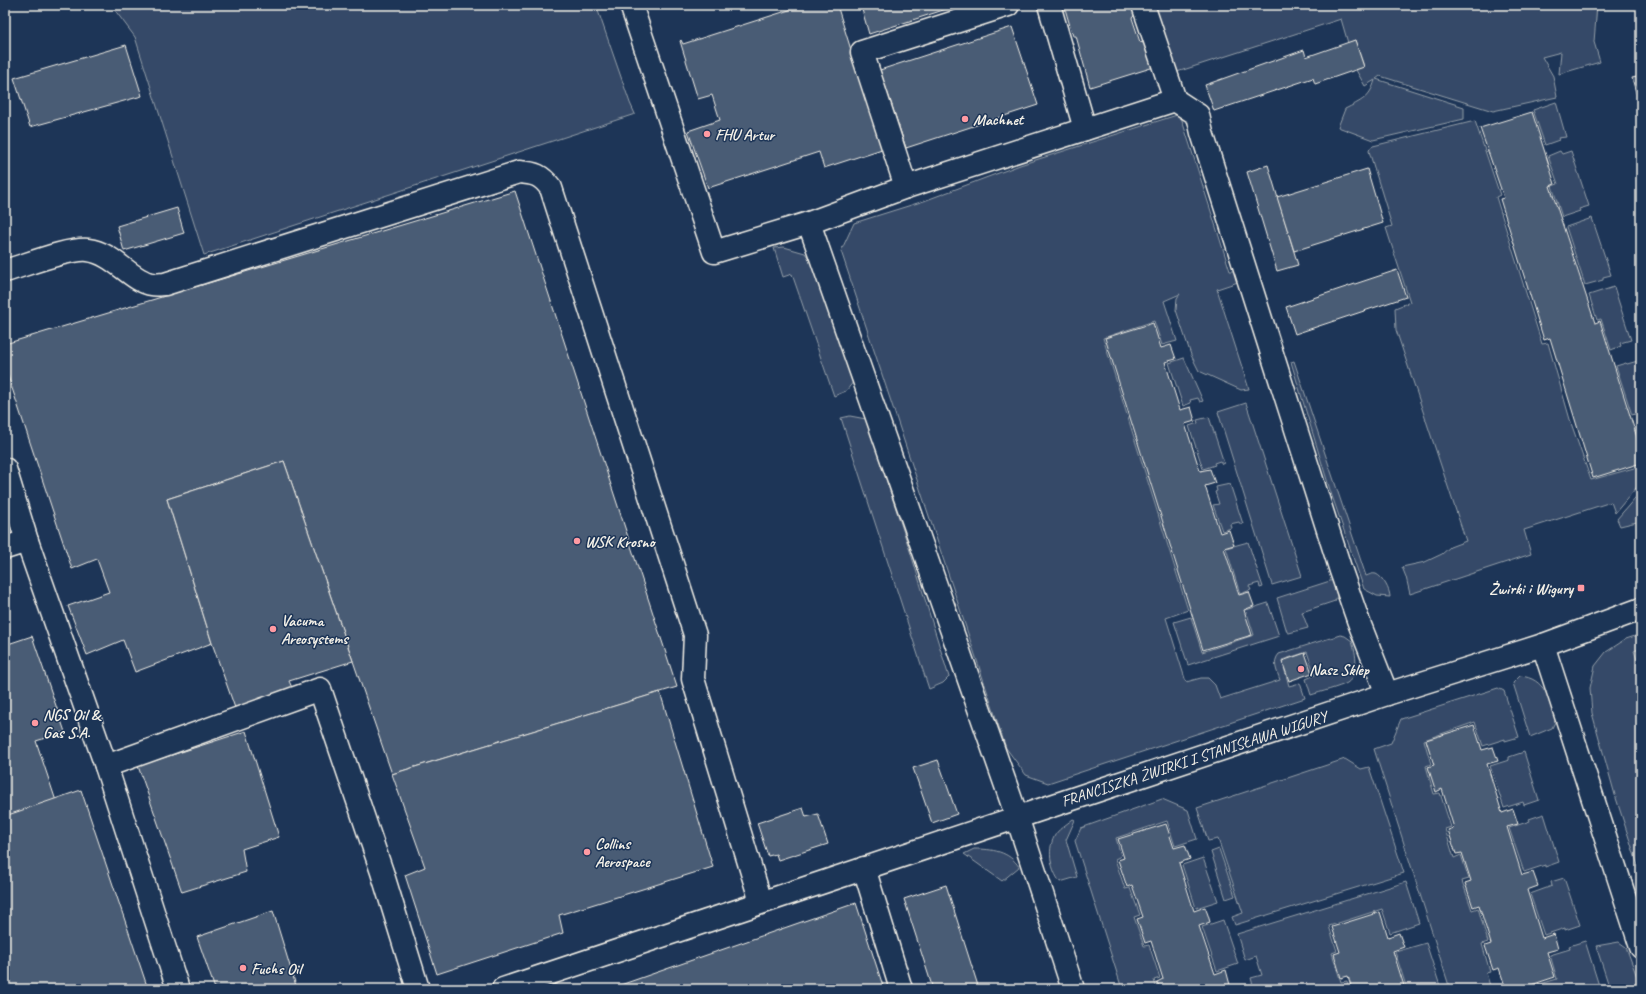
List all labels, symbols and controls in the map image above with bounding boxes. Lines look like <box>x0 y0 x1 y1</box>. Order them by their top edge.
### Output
place label: Machnet <box>973 110 1025 130</box>
marker: Machnet <box>960 114 970 124</box>
place label: FHU Artur <box>715 125 776 145</box>
marker: FHU Artur <box>702 129 712 139</box>
place label: WSK Krosno <box>585 532 657 552</box>
marker: WSK Krosno <box>572 536 582 546</box>
place label: Żwirki i Wigury <box>1489 579 1575 599</box>
marker: Żwirki i Wigury <box>1576 583 1586 593</box>
place label: Vacuma Areosystems <box>281 611 349 649</box>
marker: Vacuma Areosystems <box>268 624 278 634</box>
place label: Nasz Sklep <box>1309 660 1371 680</box>
marker: Nasz Sklep <box>1296 664 1306 674</box>
place label: NGS Oil & Gas S.A. <box>43 705 102 743</box>
street label: FRANCISZKA ŻWIRKI I STANISŁAWA WIGURY <box>1059 706 1333 811</box>
marker: NGS Oil & Gas S.A. <box>30 718 40 728</box>
place label: Collins Aerospace <box>595 834 651 872</box>
marker: Collins Aerospace <box>582 847 592 857</box>
place label: Fuchs Oil <box>251 959 304 979</box>
marker: Fuchs Oil <box>238 963 248 973</box>

